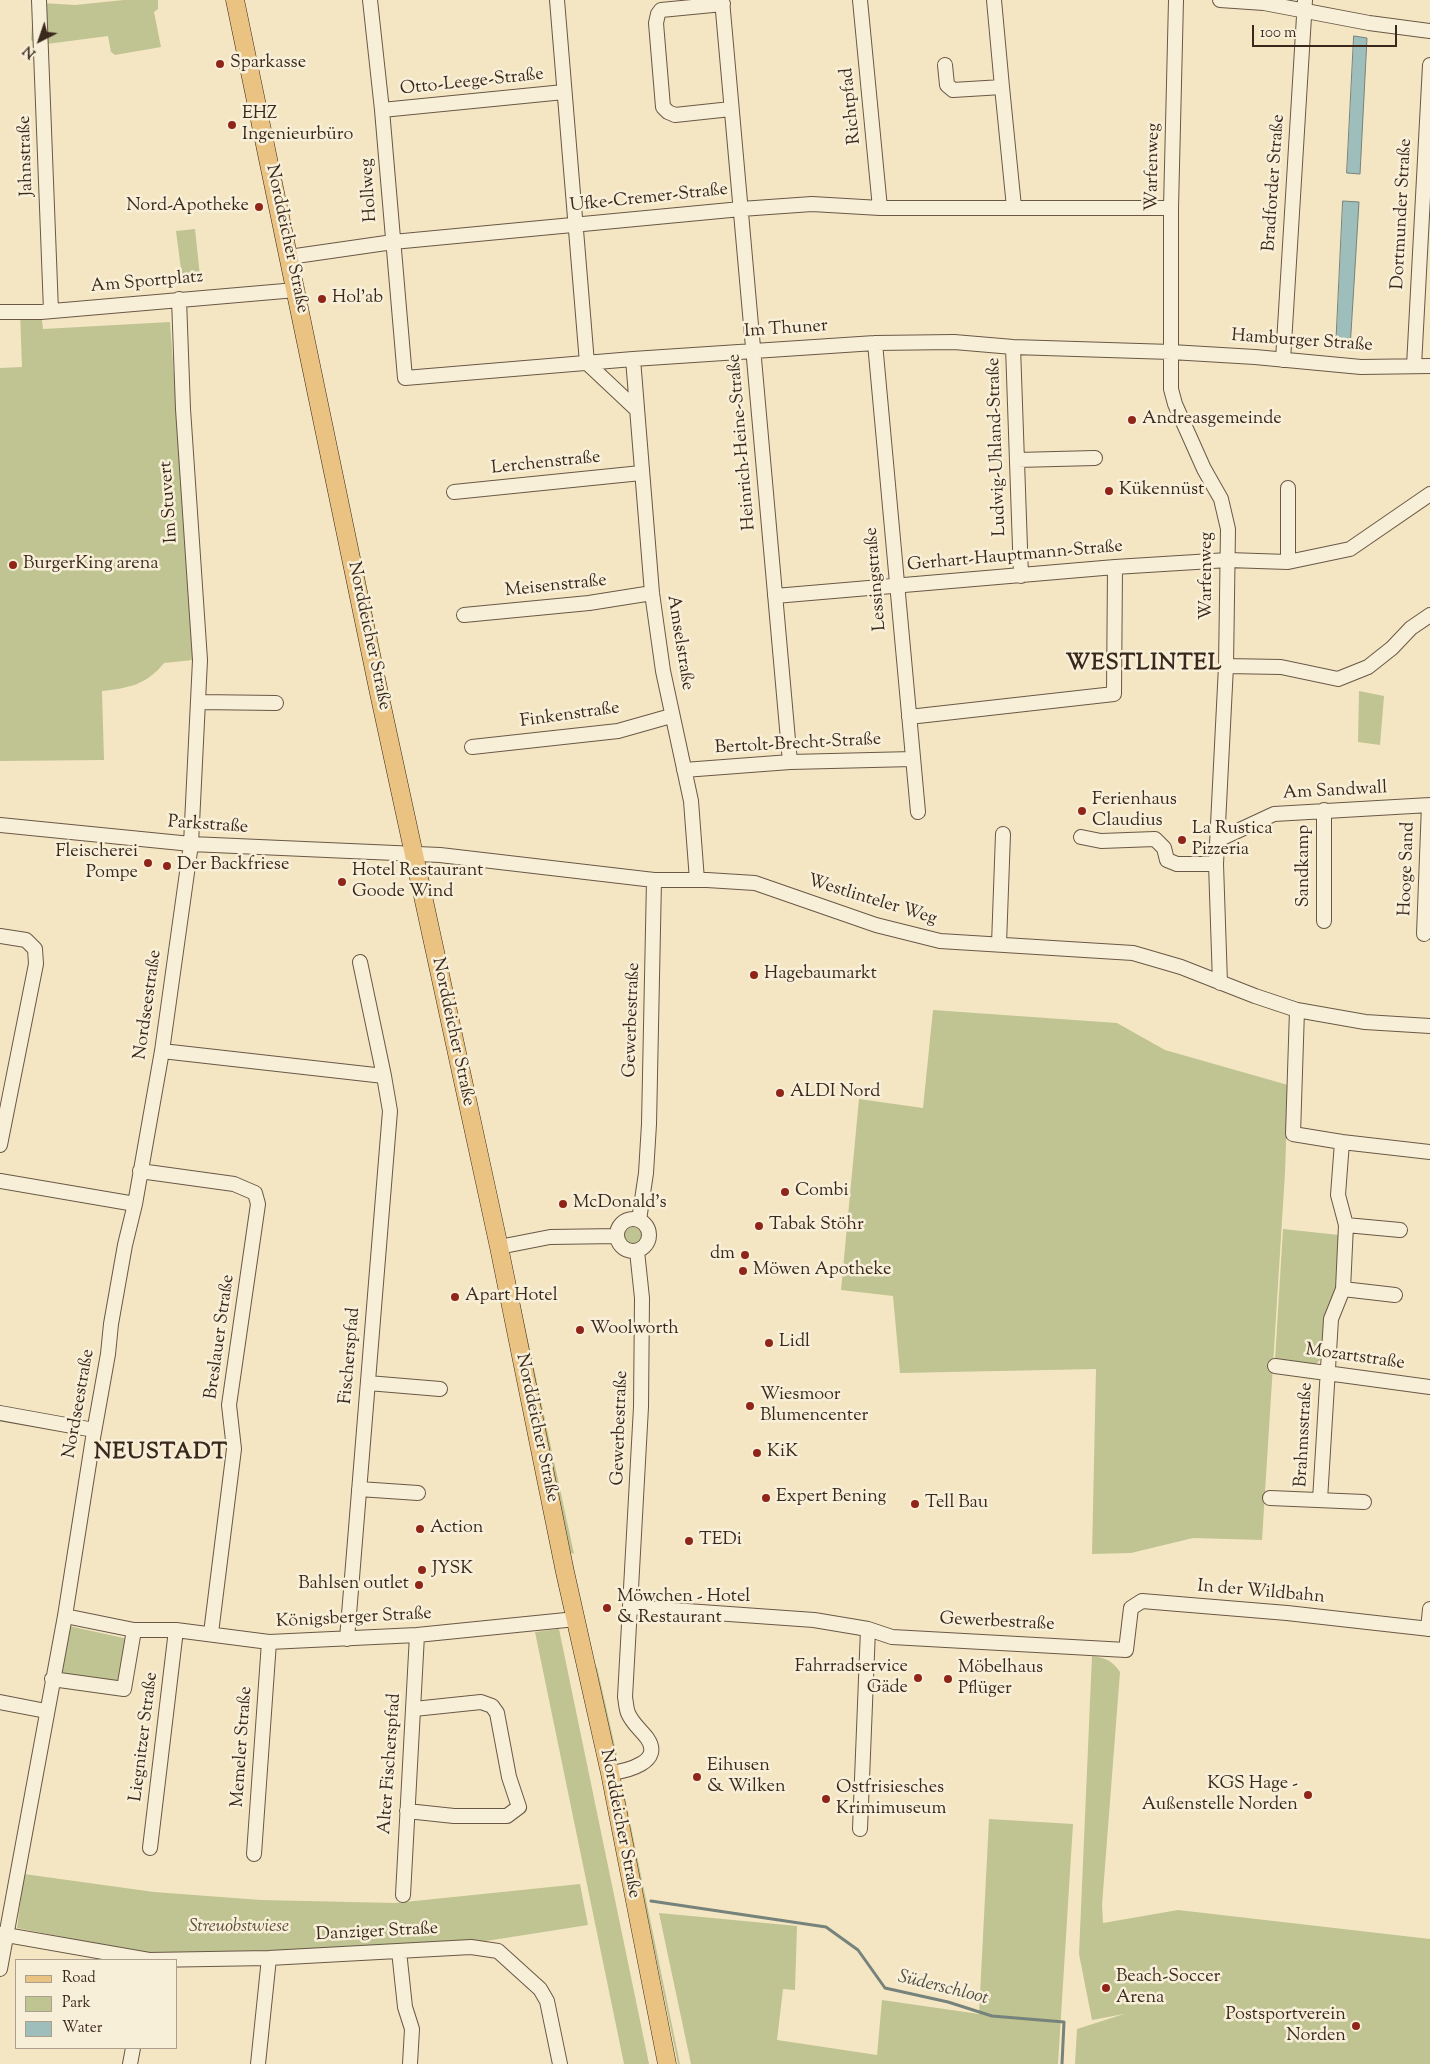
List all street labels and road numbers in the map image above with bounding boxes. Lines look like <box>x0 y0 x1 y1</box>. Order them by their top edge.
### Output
street label: Otto-Leege-Straße <box>399 65 545 101</box>
street label: Richtpfad <box>837 67 867 145</box>
street label: Bradforder Straße <box>1259 114 1291 252</box>
street label: Jahnstraße <box>15 115 39 197</box>
street label: Warfenweg <box>1142 123 1166 211</box>
street label: Dortmunder Straße <box>1388 138 1418 290</box>
street label: Hollweg <box>357 157 383 223</box>
street label: Norddeicher Straße <box>260 163 312 315</box>
street label: Ufke-Cremer-Straße <box>569 180 729 218</box>
street label: Am Sportplatz <box>90 267 204 299</box>
street label: Im Thuner <box>744 316 828 344</box>
street label: Hamburger Straße <box>1231 326 1373 358</box>
street label: Heinrich-Heine-Straße <box>725 353 761 531</box>
street label: Ludwig-Uhland-Straße <box>984 357 1012 537</box>
street label: Lerchenstraße <box>490 448 602 480</box>
street label: Im Stuvert <box>156 460 184 544</box>
street label: Lessingstraße <box>862 526 892 632</box>
street label: Warfenweg <box>1197 532 1219 620</box>
street label: Gerhart-Hauptmann-Straße <box>906 537 1124 577</box>
street label: Norddeicher Straße <box>342 560 394 712</box>
street label: Meisenstraße <box>504 571 608 603</box>
street label: Amselstraße <box>661 594 697 692</box>
street label: Finkenstraße <box>519 698 621 734</box>
street label: Bertolt-Brecht-Straße <box>714 730 882 760</box>
street label: Am Sandwall <box>1282 778 1388 806</box>
street label: Parkstraße <box>167 812 249 840</box>
street label: Hooge Sand <box>1396 821 1420 917</box>
street label: Sandkamp <box>1294 825 1316 907</box>
street label: Westlinteler Weg <box>805 871 939 931</box>
street label: Nordseestraße <box>131 949 167 1061</box>
street label: Norddeicher Straße <box>426 956 478 1108</box>
street label: Gewerbestraße <box>620 962 646 1078</box>
street label: Breslauer Straße <box>202 1273 240 1401</box>
street label: Fischerspfad <box>336 1307 366 1405</box>
street label: Mozartstraße <box>1304 1340 1406 1376</box>
street label: Nordseestraße <box>60 1348 100 1460</box>
street label: Norddeicher Straße <box>510 1352 562 1504</box>
street label: Gewerbestraße <box>608 1370 634 1486</box>
street label: Brahmsstraße <box>1291 1382 1319 1488</box>
street label: In der Wildbahn <box>1196 1577 1326 1609</box>
street label: Königsberger Straße <box>276 1604 432 1634</box>
street label: Gewerbestraße <box>939 1609 1055 1637</box>
street label: Liegnitzer Straße <box>126 1671 164 1803</box>
street label: Memeler Straße <box>228 1686 258 1808</box>
street label: Alter Fischerspfad <box>375 1693 407 1835</box>
street label: Norddeicher Straße <box>594 1748 644 1900</box>
street label: Danziger Straße <box>315 1919 439 1947</box>

